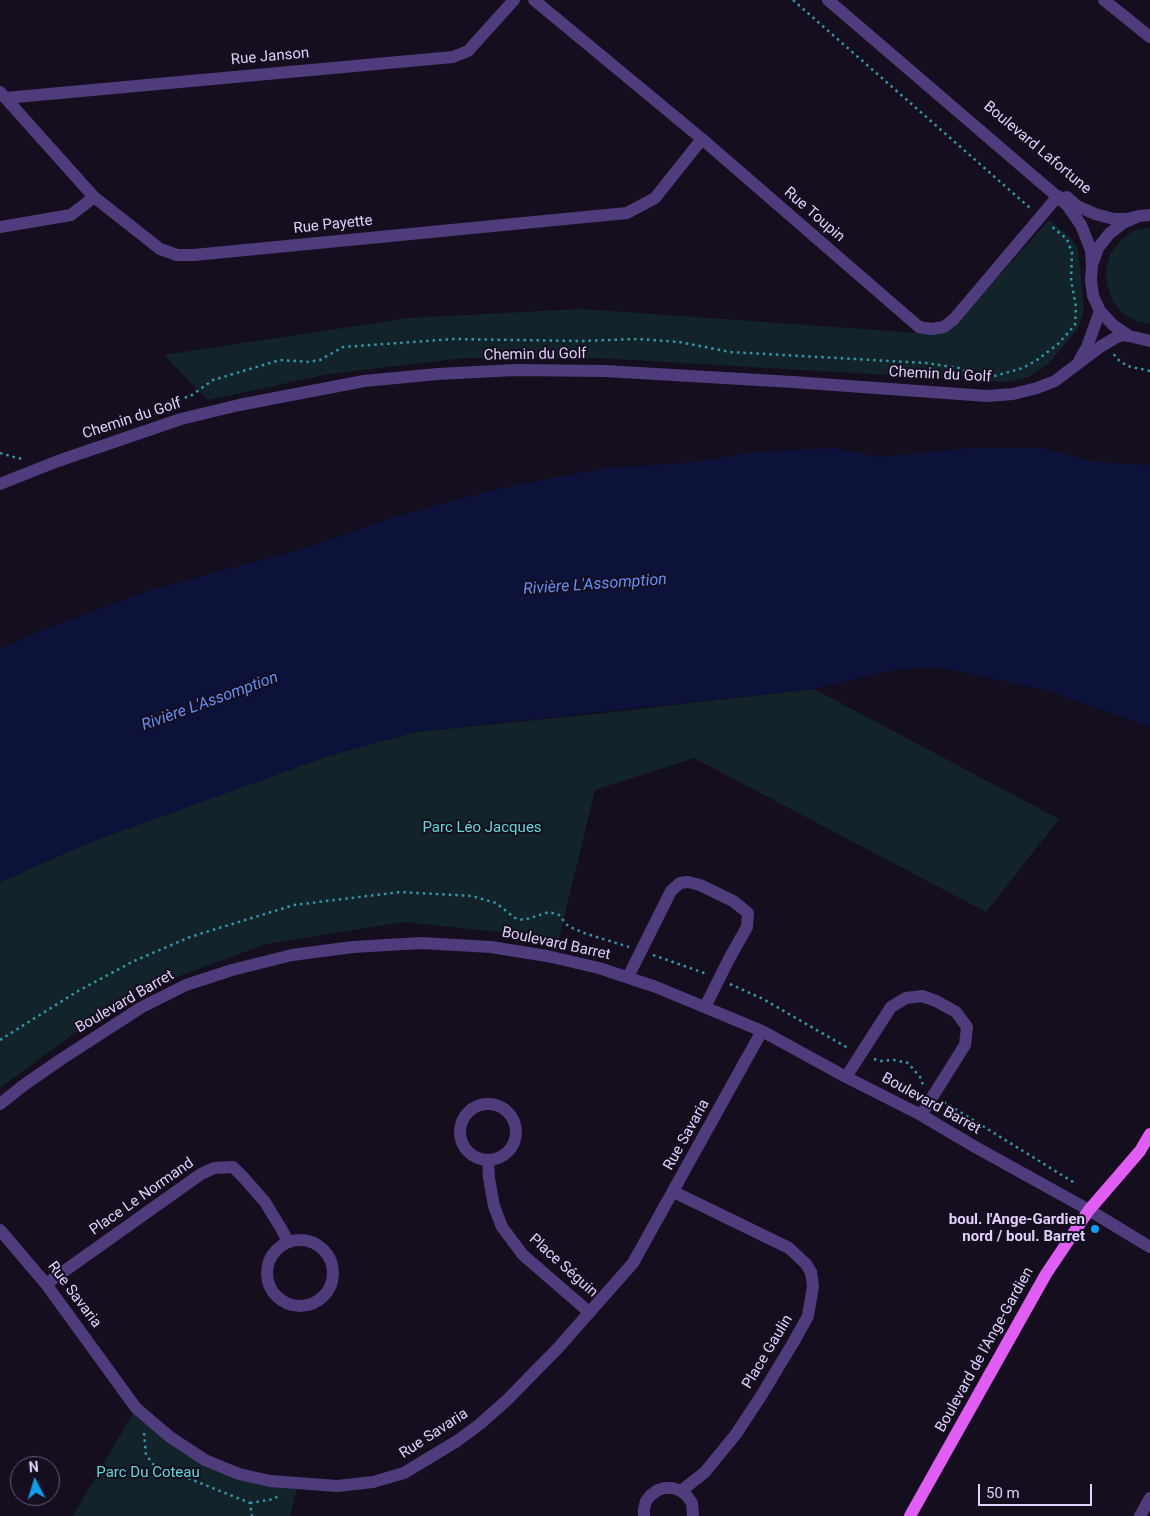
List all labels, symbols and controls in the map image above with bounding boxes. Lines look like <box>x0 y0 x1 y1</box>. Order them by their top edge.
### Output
street label: Rue Janson <box>230 45 310 69</box>
street label: Boulevard Lafortune <box>980 98 1094 198</box>
street label: Rue Toupin <box>780 184 848 246</box>
street label: Rue Payette <box>293 212 373 238</box>
street label: Chemin du Golf <box>483 345 587 365</box>
street label: Chemin du Golf <box>888 363 992 387</box>
street label: Chemin du Golf <box>80 395 184 443</box>
water label: Rivière L'Assomption <box>523 570 667 600</box>
water label: Rivière L'Assomption <box>139 668 281 736</box>
park label: Parc Léo Jacques <box>422 819 542 837</box>
street label: Boulevard Barret <box>500 924 612 964</box>
street label: Boulevard Barret <box>73 967 177 1037</box>
street label: Boulevard Barret <box>878 1069 984 1139</box>
street label: Rue Savaria <box>660 1096 714 1174</box>
street label: Place Le Normand <box>86 1154 198 1240</box>
place label: boul. l'Ange-Gardien nord / boul. Barret <box>949 1211 1085 1246</box>
marker: boul. l'Ange-Gardien nord / boul. Barret <box>1089 1223 1101 1235</box>
street label: Place Séguin <box>525 1230 601 1302</box>
street label: Rue Savaria <box>43 1258 105 1332</box>
street label: Boulevard de l'Ange-Gardien <box>932 1264 1038 1436</box>
street label: Place Gaulin <box>739 1312 797 1392</box>
street label: Rue Savaria <box>396 1405 472 1463</box>
north arrow <box>10 1456 60 1506</box>
text: N <box>28 1459 39 1475</box>
park label: Parc Du Coteau <box>96 1464 200 1482</box>
scale bar <box>980 1474 1094 1506</box>
text: 50 m <box>986 1484 1020 1502</box>

